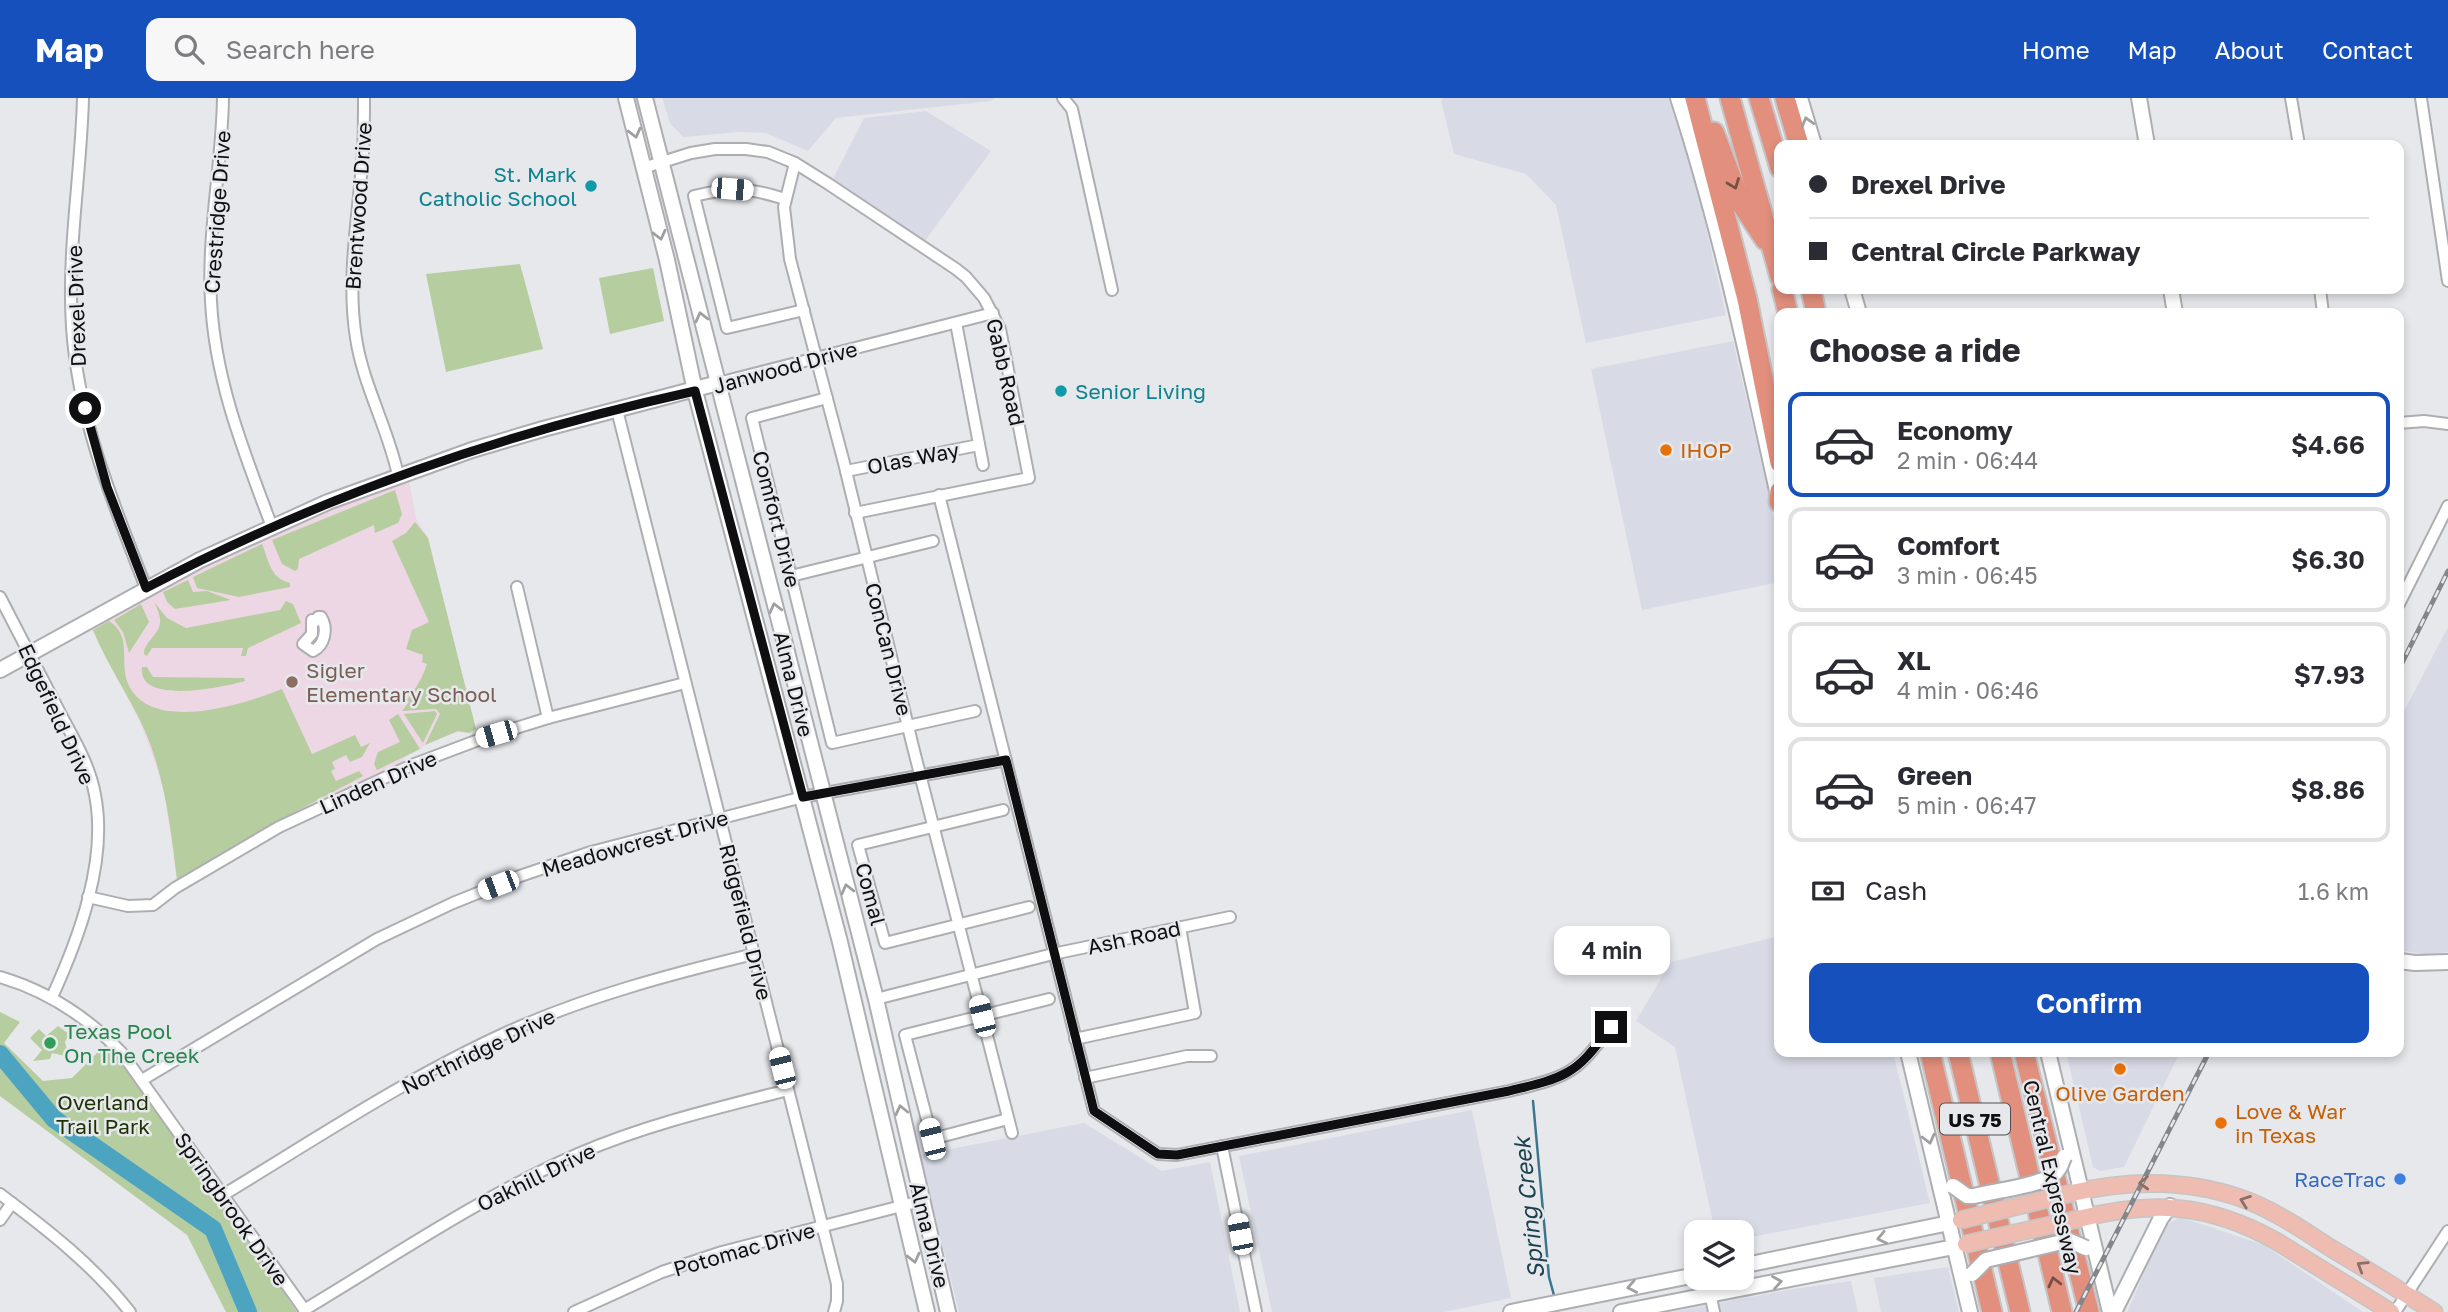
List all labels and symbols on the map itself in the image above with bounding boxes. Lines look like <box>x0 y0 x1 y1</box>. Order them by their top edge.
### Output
one-way arrow <box>1801 116 1815 128</box>
street label: Brentwood Drive <box>339 121 377 291</box>
one-way arrow <box>627 127 641 139</box>
street label: Crestridge Drive <box>198 130 236 294</box>
place label: St. Mark Catholic School <box>418 161 577 211</box>
car <box>711 177 754 201</box>
one-way arrow <box>1726 177 1740 189</box>
marker: St. Mark Catholic School <box>583 178 599 194</box>
one-way arrow <box>652 228 666 240</box>
street label: Drexel Drive <box>61 245 91 367</box>
one-way arrow <box>695 311 709 323</box>
street label: Gabb Road <box>981 316 1031 428</box>
street label: Janwood Drive <box>710 335 860 399</box>
place label: Senior Living <box>1075 378 1206 404</box>
marker: Senior Living <box>1053 383 1069 399</box>
route start <box>69 392 101 424</box>
street label: Olas Way <box>865 436 961 480</box>
place label: IHOP <box>1680 437 1732 463</box>
marker: IHOP <box>1658 442 1674 458</box>
street label: Comfort Drive <box>747 448 807 590</box>
street label: ConCan Drive <box>860 580 918 718</box>
one-way arrow <box>769 602 783 614</box>
street label: Alma Drive <box>768 628 820 740</box>
street label: Edgefield Drive <box>13 639 101 789</box>
place label: Sigler Elementary School <box>306 657 497 707</box>
marker: Sigler Elementary School <box>284 674 300 690</box>
car <box>473 718 520 750</box>
street label: Linden Drive <box>315 745 441 819</box>
street label: Meadowcrest Drive <box>539 804 731 882</box>
street label: Ridgefield Drive <box>714 841 778 1003</box>
street label: Comal <box>850 860 892 928</box>
car <box>475 868 522 902</box>
one-way arrow <box>841 883 855 895</box>
street label: Ash Road <box>1085 914 1183 960</box>
callout: 4 min <box>1553 926 1669 974</box>
car <box>967 993 998 1039</box>
street label: Northridge Drive <box>397 1003 559 1099</box>
route end <box>1595 1011 1627 1043</box>
place label: Texas Pool On The Creek <box>64 1018 200 1068</box>
marker: Texas Pool On The Creek <box>42 1035 58 1051</box>
car <box>767 1045 798 1091</box>
marker: Olive Garden <box>2112 1061 2128 1077</box>
street label: Central Expressway <box>2018 1077 2088 1277</box>
place label: Olive Garden <box>2055 1080 2185 1106</box>
park label: Overland Trail Park <box>56 1089 150 1139</box>
place label: Love & War in Texas <box>2235 1098 2346 1148</box>
one-way arrow <box>894 1104 909 1116</box>
road number: US 75 <box>1940 1104 2010 1134</box>
marker: Love & War in Texas <box>2213 1115 2229 1131</box>
car <box>917 1116 948 1162</box>
street label: Springbrook Drive <box>169 1127 295 1291</box>
one-way arrow <box>1921 1133 1935 1145</box>
water label: Spring Creek <box>1506 1134 1549 1280</box>
street label: Oakhill Drive <box>473 1137 599 1217</box>
place label: RaceTrac <box>2294 1166 2386 1192</box>
marker: RaceTrac <box>2392 1171 2408 1187</box>
one-way arrow <box>2138 1176 2149 1191</box>
street label: Alma Drive <box>904 1179 956 1291</box>
one-way arrow <box>2240 1195 2252 1209</box>
car <box>1226 1211 1255 1257</box>
street label: Potomac Drive <box>670 1216 818 1282</box>
one-way arrow <box>1876 1229 1888 1244</box>
one-way arrow <box>906 1252 920 1264</box>
one-way arrow <box>2356 1262 2369 1275</box>
one-way arrow <box>1771 1275 1783 1290</box>
one-way arrow <box>2048 1276 2063 1288</box>
one-way arrow <box>1626 1279 1638 1294</box>

